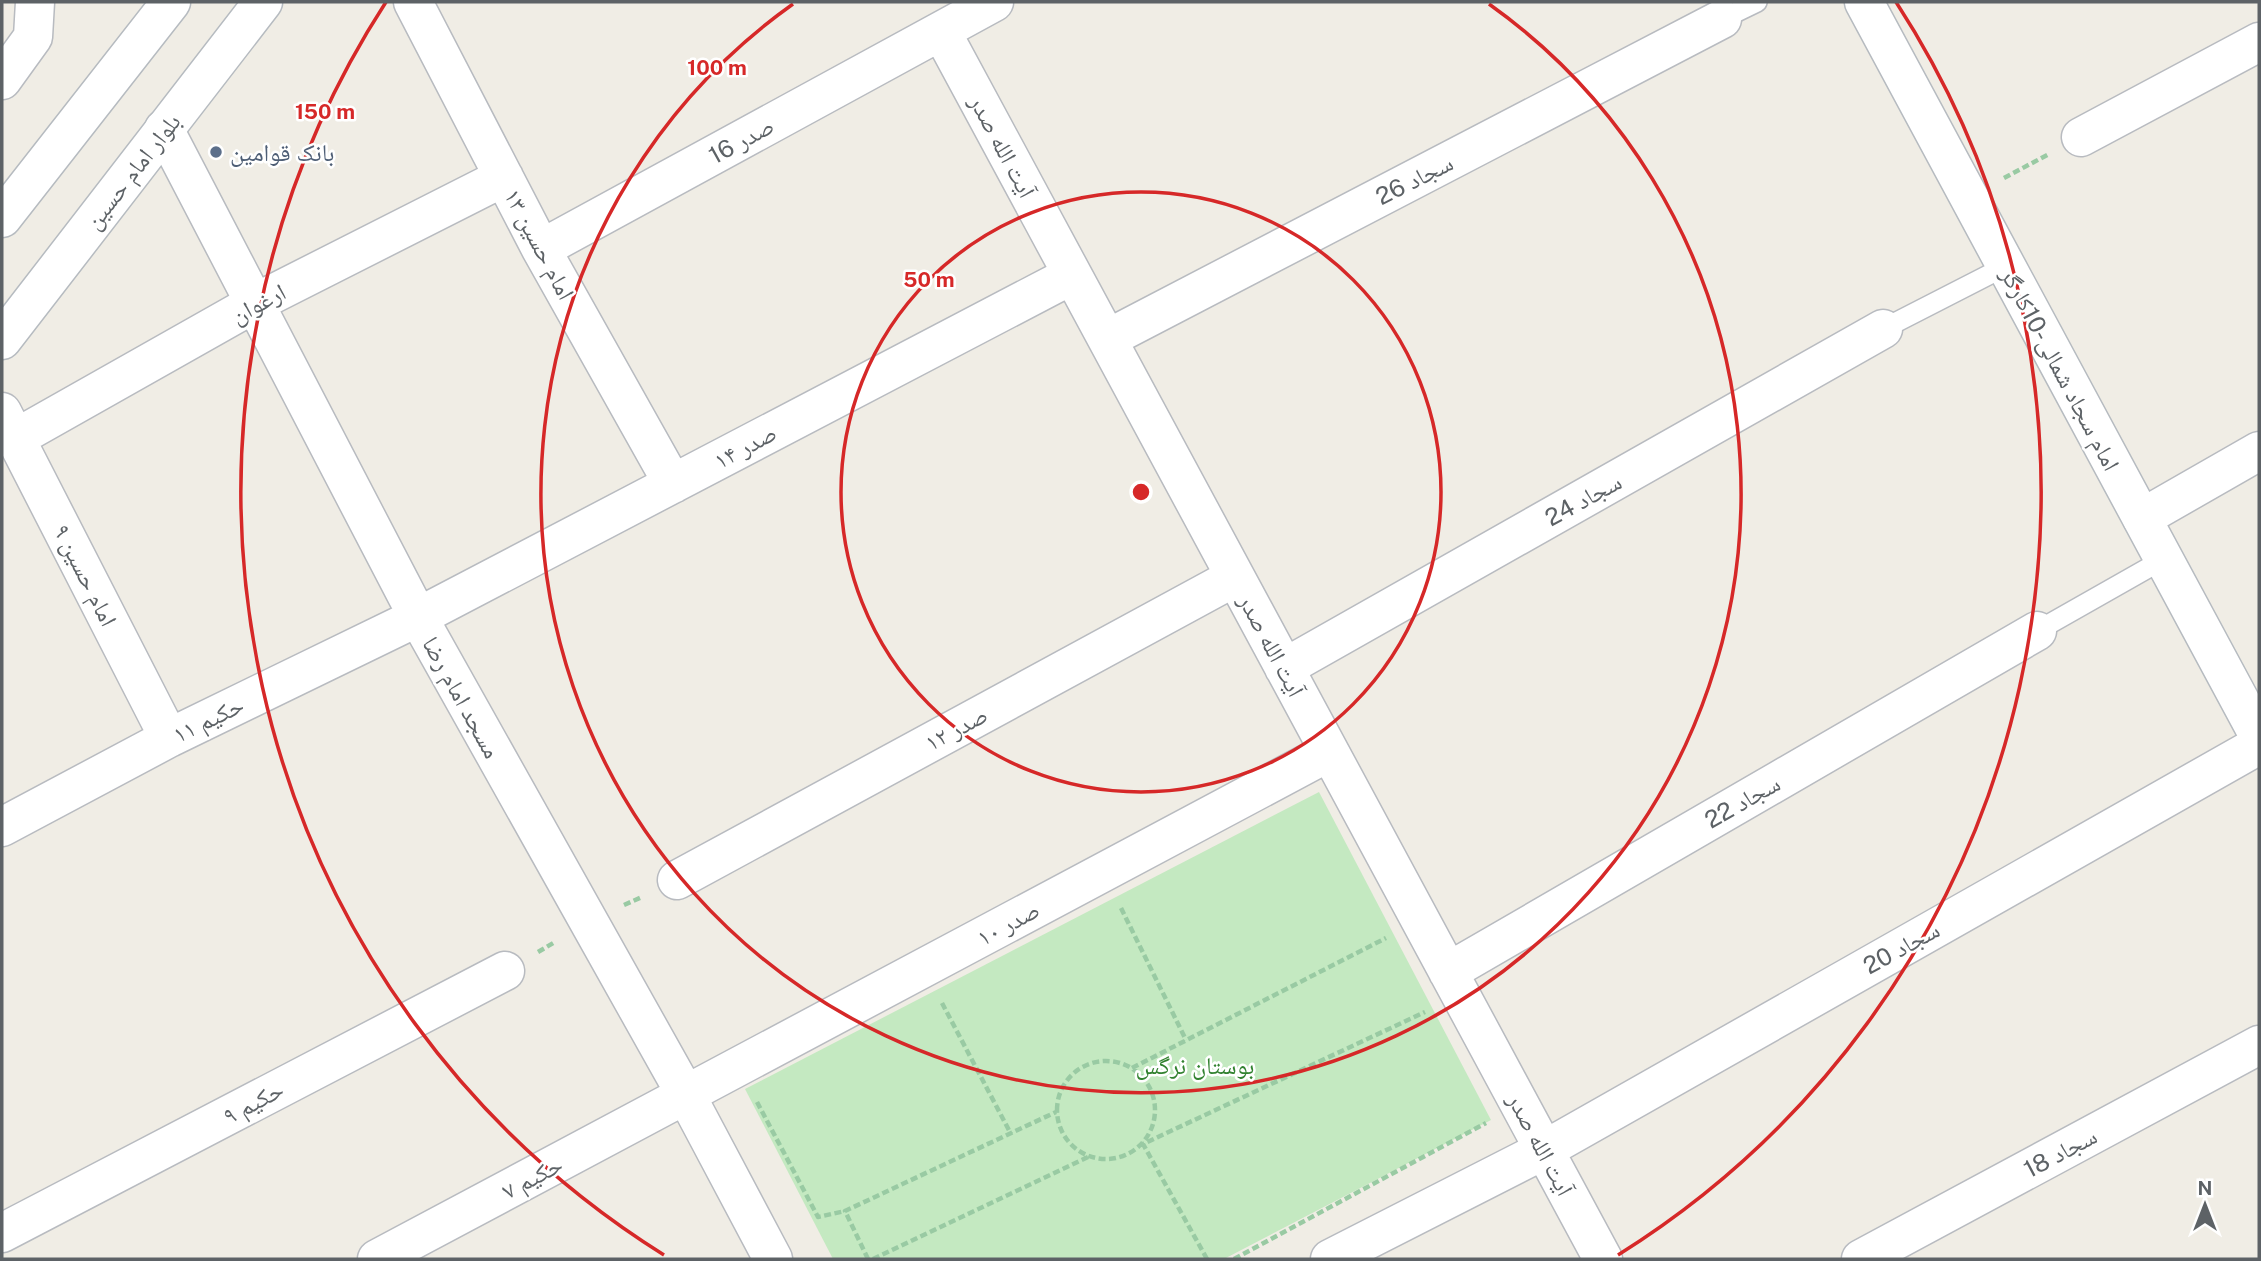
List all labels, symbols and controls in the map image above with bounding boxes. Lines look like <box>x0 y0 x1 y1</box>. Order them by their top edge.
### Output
text: 100 m <box>687 55 747 80</box>
street label: آیت الله صدر <box>963 89 1042 203</box>
text: 150 m <box>295 99 355 124</box>
street label: بلوار امام حسین <box>78 108 188 236</box>
street label: صدر 16 <box>704 111 778 169</box>
place label: بانک قوامین <box>230 138 334 167</box>
marker: بانک قوامین <box>208 144 224 160</box>
street label: سجاد 26 <box>1371 148 1457 210</box>
street label: امام حسین ۱۳ <box>496 184 581 306</box>
street label: امام سجاد شمالی-10کارگر <box>1993 262 2126 477</box>
text: 50 m <box>903 267 955 292</box>
street label: ارغوان <box>226 277 291 330</box>
street label: صدر ۱۴ <box>709 418 781 474</box>
street label: سجاد 24 <box>1540 467 1626 532</box>
centre of rings <box>1129 480 1153 504</box>
street label: امام حسین ۹ <box>46 519 124 632</box>
street label: آیت الله صدر <box>1232 588 1311 702</box>
street label: مسجد امام رضا <box>415 631 507 764</box>
street label: حکیم ۱۱ <box>168 690 249 751</box>
street label: صدر ۱۲ <box>920 700 992 756</box>
street label: سجاد 22 <box>1699 768 1785 834</box>
street label: صدر ۱۰ <box>972 895 1044 951</box>
street label: سجاد 20 <box>1858 915 1944 979</box>
park label: بوستان نرگس <box>1136 1051 1254 1080</box>
street label: حکیم ۹ <box>218 1075 289 1132</box>
street label: آیت الله صدر <box>1501 1087 1580 1201</box>
street label: سجاد 18 <box>2019 1121 2102 1183</box>
street label: حکیم ۷ <box>497 1150 568 1207</box>
north arrow <box>2170 1170 2240 1240</box>
text: N <box>2198 1177 2212 1199</box>

